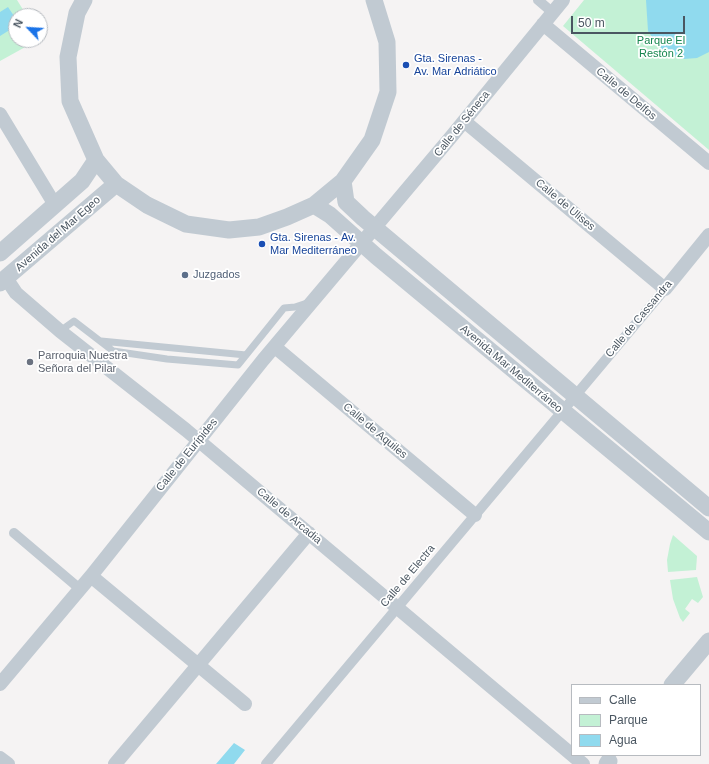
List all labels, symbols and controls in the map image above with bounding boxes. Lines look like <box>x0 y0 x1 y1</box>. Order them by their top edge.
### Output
north arrow <box>8 8 48 48</box>
scale bar <box>573 8 687 34</box>
text: 50 m <box>578 16 605 30</box>
text: N <box>11 17 25 29</box>
park label: Parque El Restón 2 <box>637 34 685 60</box>
place label: Gta. Sirenas - Av. Mar Adriático <box>414 52 497 78</box>
marker: Gta. Sirenas - Av. Mar Adriático <box>401 60 411 70</box>
street label: Calle de Delfos <box>593 65 659 123</box>
street label: Calle de Séneca <box>431 88 493 160</box>
street label: Calle de Ulises <box>533 176 597 234</box>
street label: Avenida del Mar Egeo <box>13 194 103 274</box>
place label: Gta. Sirenas - Av. Mar Mediterráneo <box>270 231 357 257</box>
marker: Gta. Sirenas - Av. Mar Mediterráneo <box>257 239 267 249</box>
place label: Juzgados <box>193 268 240 282</box>
marker: Juzgados <box>180 270 190 280</box>
street label: Calle de Cassandra <box>603 278 675 360</box>
street label: Avenida Mar Mediterráneo <box>457 322 565 416</box>
place label: Parroquia Nuestra Señora del Pilar <box>38 349 127 375</box>
marker: Parroquia Nuestra Señora del Pilar <box>25 357 35 367</box>
street label: Calle de Aquiles <box>340 400 410 462</box>
street label: Calle de Eurípides <box>154 416 220 494</box>
street label: Calle de Arcadia <box>254 485 324 547</box>
street label: Calle de Electra <box>378 542 438 610</box>
legend <box>571 684 701 756</box>
text: Calle <box>609 693 636 707</box>
text: Parque <box>609 713 648 727</box>
text: Agua <box>609 733 637 747</box>

